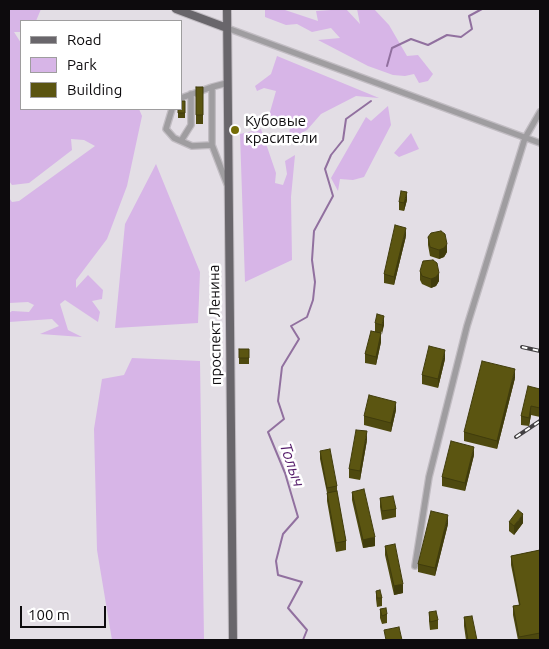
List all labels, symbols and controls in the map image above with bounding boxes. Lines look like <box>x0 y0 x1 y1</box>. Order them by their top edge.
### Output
legend <box>20 20 182 110</box>
text: Road <box>67 31 102 48</box>
text: Park <box>67 56 97 73</box>
text: Building <box>67 81 122 98</box>
place label: Кубовые красители <box>245 112 318 147</box>
marker: Кубовые красители <box>229 124 241 136</box>
street label: проспект Ленина <box>205 265 225 385</box>
water label: Толыч <box>276 441 308 489</box>
scale bar <box>22 596 109 628</box>
text: 100 m <box>28 606 70 623</box>

